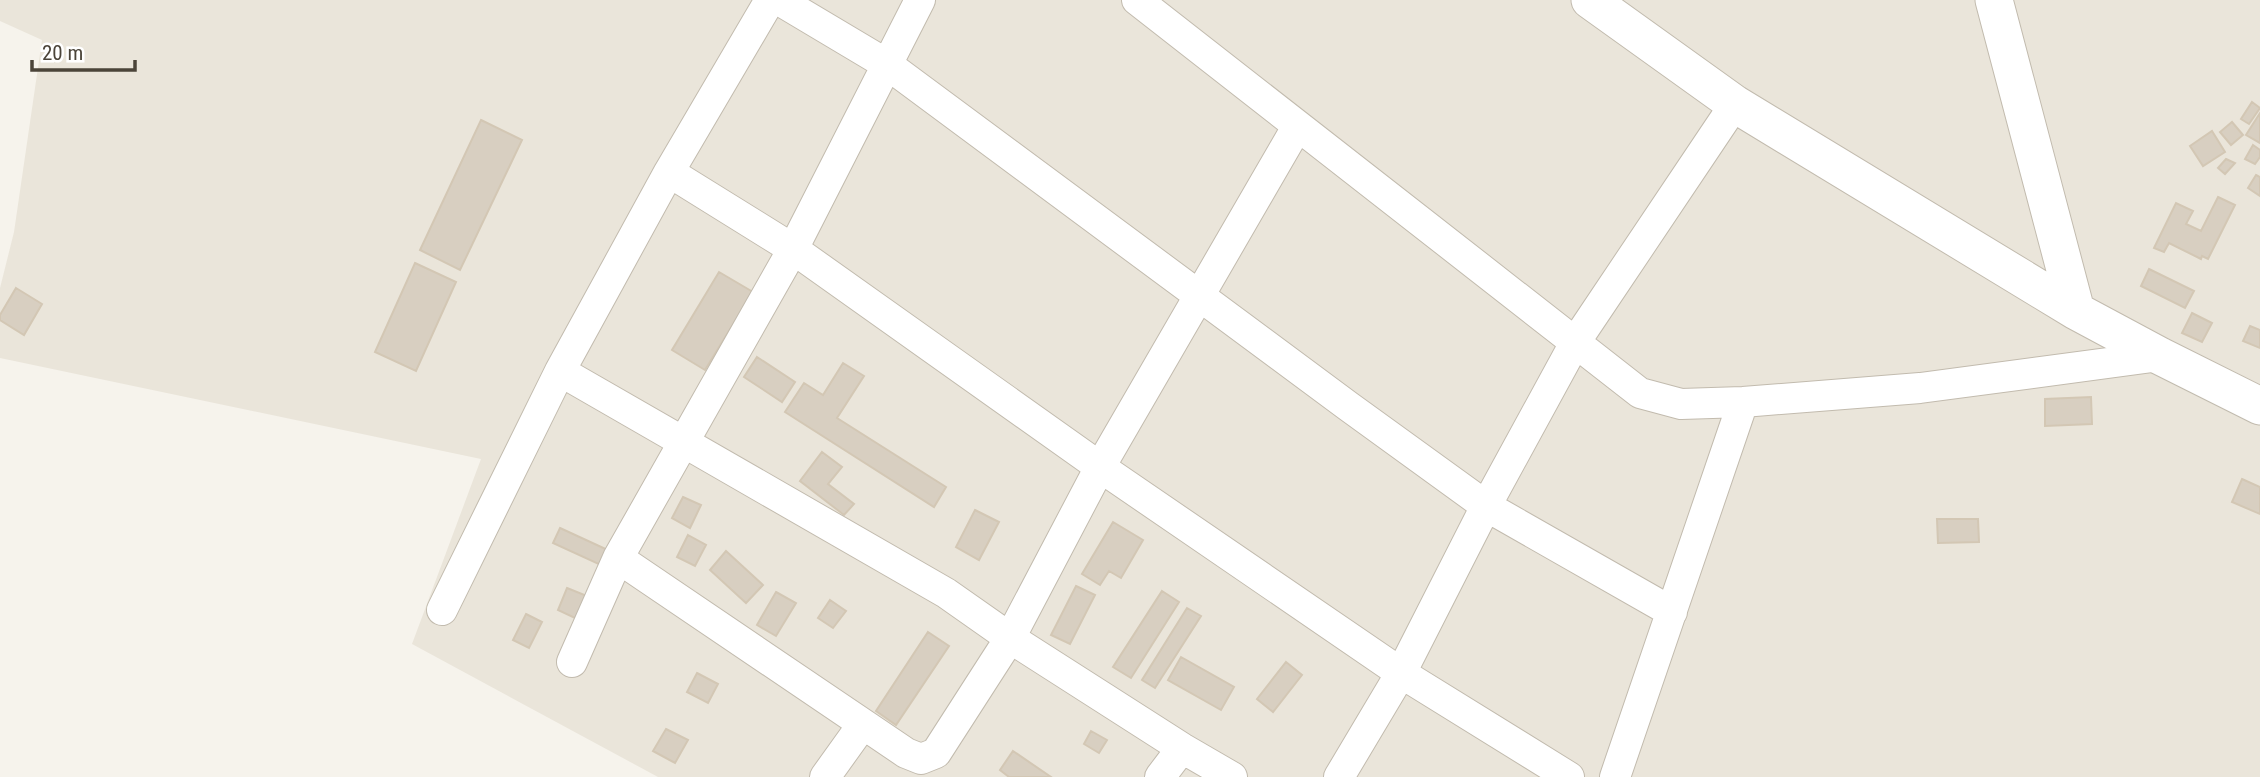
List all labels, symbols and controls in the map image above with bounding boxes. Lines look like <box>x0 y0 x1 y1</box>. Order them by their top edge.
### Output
scale bar <box>32 28 135 72</box>
text: 20 m <box>42 41 83 65</box>

